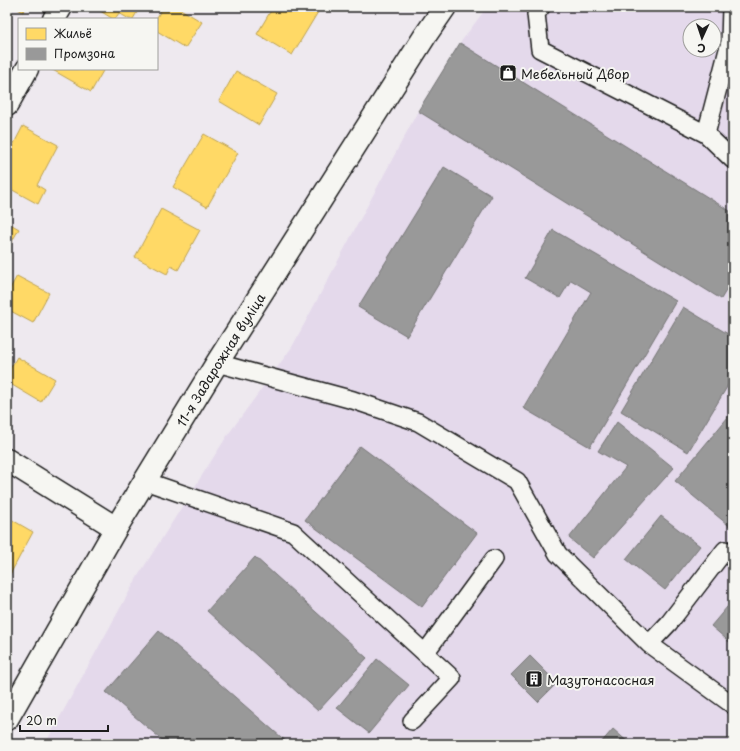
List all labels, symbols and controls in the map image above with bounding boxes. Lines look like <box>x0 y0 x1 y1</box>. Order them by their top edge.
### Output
legend <box>18 18 158 70</box>
north arrow <box>682 18 722 58</box>
text: Жильё <box>53 24 92 42</box>
text: С <box>697 40 706 57</box>
text: Промзона <box>54 44 116 62</box>
shop icon: Мебельный Двор <box>498 63 518 83</box>
place label: Мебельный Двор <box>521 64 630 83</box>
street label: 11-я Задарожная вуліца <box>171 289 269 430</box>
building icon: Мазутонасосная <box>524 669 544 689</box>
place label: Мазутонасосная <box>547 670 654 689</box>
scale bar <box>20 707 108 733</box>
text: 20 m <box>26 711 57 729</box>

